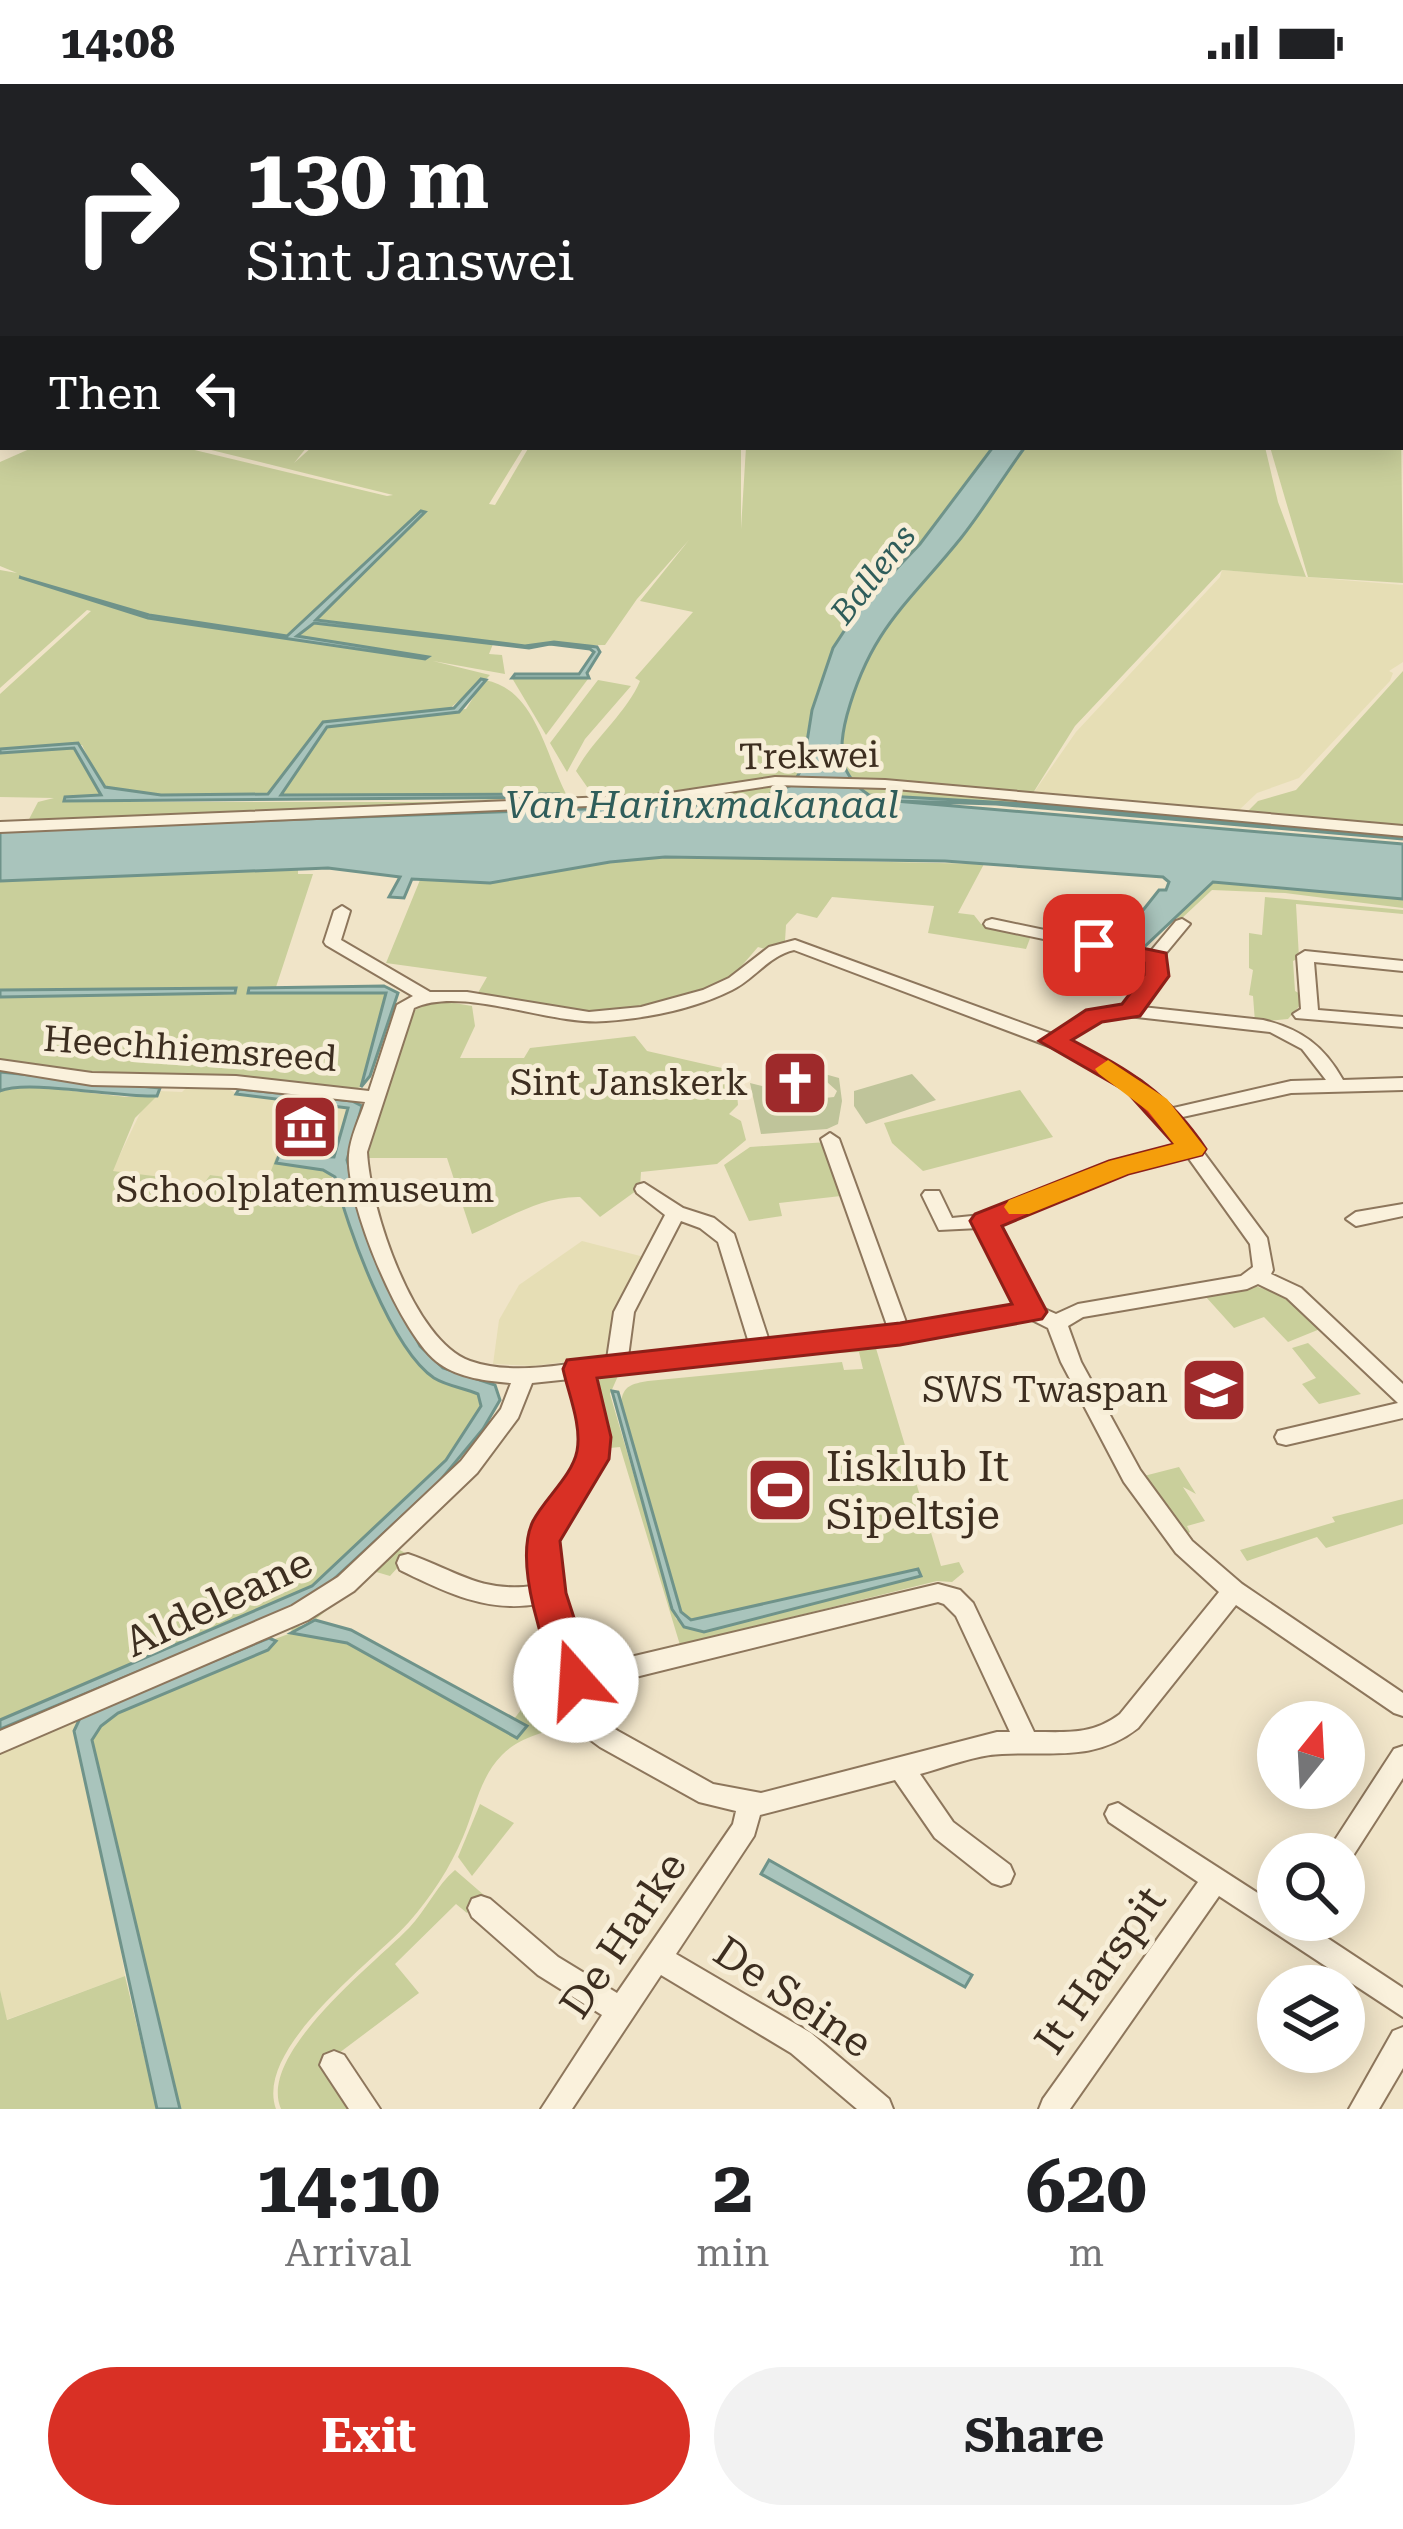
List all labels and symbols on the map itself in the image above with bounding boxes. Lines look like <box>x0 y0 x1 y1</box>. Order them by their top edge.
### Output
water label: Ballens <box>822 517 924 632</box>
street label: Trekwei <box>738 734 880 778</box>
water label: Van Harinxmakanaal <box>505 782 899 828</box>
pin <box>1043 894 1145 996</box>
street label: Heechhiemsreed <box>42 1018 338 1080</box>
church icon: Sint Janskerk <box>760 1048 830 1118</box>
place label: Sint Janskerk <box>510 1062 748 1104</box>
museum icon: Schoolplatenmuseum <box>270 1092 340 1162</box>
place label: Schoolplatenmuseum <box>116 1169 494 1211</box>
school or university icon: SWS Twaspan <box>1179 1355 1249 1425</box>
place label: SWS Twaspan <box>922 1369 1168 1411</box>
place label: Iisklub It Sipeltsje <box>826 1442 1009 1539</box>
sports icon: Iisklub It Sipeltsje <box>745 1455 815 1525</box>
street label: Aldeleane <box>116 1537 320 1667</box>
position arrow <box>513 1617 639 1743</box>
north arrow <box>1257 1701 1365 1809</box>
street label: De Harke <box>550 1843 696 2027</box>
street label: It Harspit <box>1025 1877 1175 2063</box>
street label: De Seine <box>705 1926 881 2068</box>

